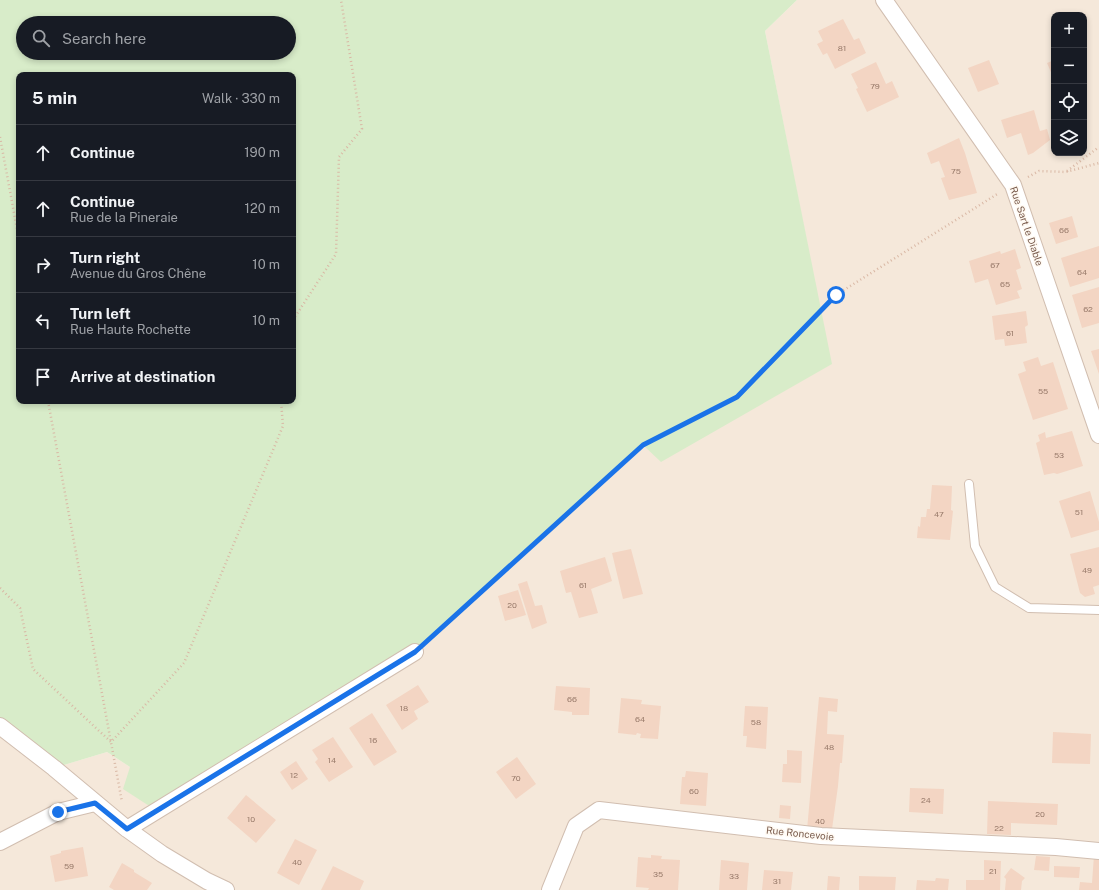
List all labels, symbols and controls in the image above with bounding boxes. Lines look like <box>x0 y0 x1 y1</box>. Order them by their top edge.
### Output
map controls <box>1051 12 1087 156</box>
button: + <box>1051 12 1087 48</box>
search box <box>16 16 296 60</box>
icon: search <box>30 27 52 49</box>
text: Search here <box>62 30 146 47</box>
house number: 81 <box>838 43 846 53</box>
button: − <box>1051 48 1087 84</box>
house number: 79 <box>870 81 880 91</box>
button: locate <box>1051 84 1087 120</box>
text: 5 min <box>32 88 77 108</box>
text: Walk · 330 m <box>202 91 280 106</box>
button: layers <box>1051 120 1087 156</box>
icon: ahead <box>32 142 54 164</box>
text: Continue <box>70 144 135 161</box>
text: 190 m <box>244 145 280 160</box>
house number: 75 <box>951 166 961 176</box>
street label: Rue Sart le Diable <box>1008 185 1046 267</box>
text: Continue <box>70 193 135 210</box>
icon: ahead <box>32 198 54 220</box>
text: 120 m <box>245 201 280 216</box>
text: Rue de la Pineraie <box>70 210 178 225</box>
house number: 66 <box>1059 225 1069 235</box>
text: Turn right <box>70 249 140 266</box>
icon: right <box>32 254 54 276</box>
text: 10 m <box>252 257 280 272</box>
house number: 67 <box>990 260 1000 270</box>
text: Avenue du Gros Chêne <box>70 266 206 281</box>
house number: 64 <box>1077 267 1087 277</box>
house number: 65 <box>1000 279 1010 289</box>
route start <box>827 286 845 304</box>
house number: 62 <box>1083 304 1093 314</box>
text: Turn left <box>70 305 131 322</box>
icon: left <box>32 310 54 332</box>
text: 10 m <box>252 313 280 328</box>
text: Rue Haute Rochette <box>70 322 191 337</box>
house number: 61 <box>1006 328 1014 338</box>
icon: arrive <box>32 366 54 388</box>
text: Arrive at destination <box>70 368 215 385</box>
house number: 55 <box>1038 386 1048 396</box>
house number: 53 <box>1054 450 1064 460</box>
house number: 51 <box>1075 507 1083 517</box>
house number: 47 <box>934 509 944 519</box>
house number: 49 <box>1082 565 1092 575</box>
house number: 61 <box>579 580 587 590</box>
house number: 20 <box>507 600 517 610</box>
house number: 66 <box>567 694 577 704</box>
house number: 18 <box>400 703 408 713</box>
house number: 64 <box>635 714 645 724</box>
house number: 58 <box>751 717 761 727</box>
house number: 16 <box>369 735 377 745</box>
house number: 48 <box>824 742 834 752</box>
house number: 14 <box>328 755 336 765</box>
house number: 12 <box>290 770 298 780</box>
house number: 70 <box>511 773 521 783</box>
house number: 60 <box>689 786 699 796</box>
house number: 24 <box>921 795 931 805</box>
route end <box>49 803 67 821</box>
house number: 20 <box>1035 809 1045 819</box>
house number: 10 <box>247 814 255 824</box>
house number: 40 <box>815 816 825 826</box>
street label: Rue Roncevoie <box>765 823 835 843</box>
house number: 22 <box>994 823 1004 833</box>
house number: 40 <box>292 857 302 867</box>
house number: 59 <box>64 861 74 871</box>
house number: 21 <box>989 866 997 876</box>
house number: 35 <box>653 869 663 879</box>
house number: 33 <box>729 871 739 881</box>
house number: 31 <box>773 876 781 886</box>

